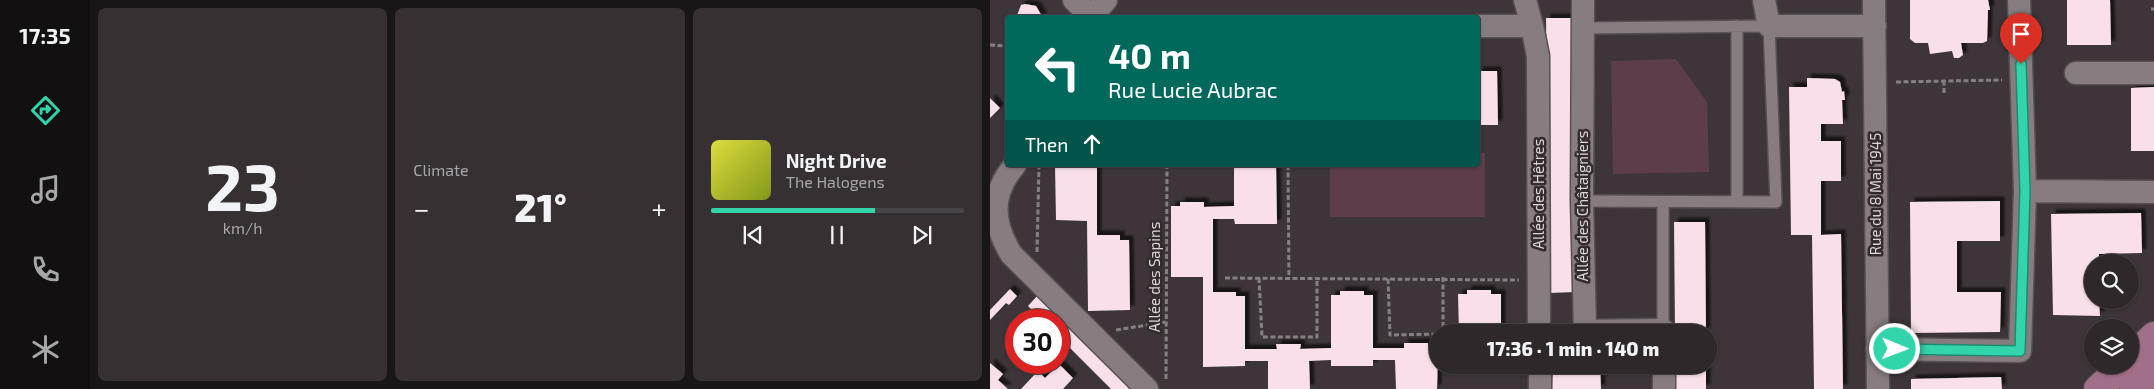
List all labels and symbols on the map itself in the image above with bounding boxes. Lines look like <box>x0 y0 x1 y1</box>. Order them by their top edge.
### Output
pin <box>2000 13 2042 64</box>
street label: Allée des Châtaigniers <box>1573 131 1591 281</box>
street label: Rue du 8 Mai 1945 <box>1866 133 1884 255</box>
street label: Allée des Hêtres <box>1529 139 1547 249</box>
street label: Allée des Sapins <box>1145 222 1163 332</box>
speed limit sign: 30 <box>1005 309 1070 374</box>
position arrow <box>1868 322 1920 374</box>

